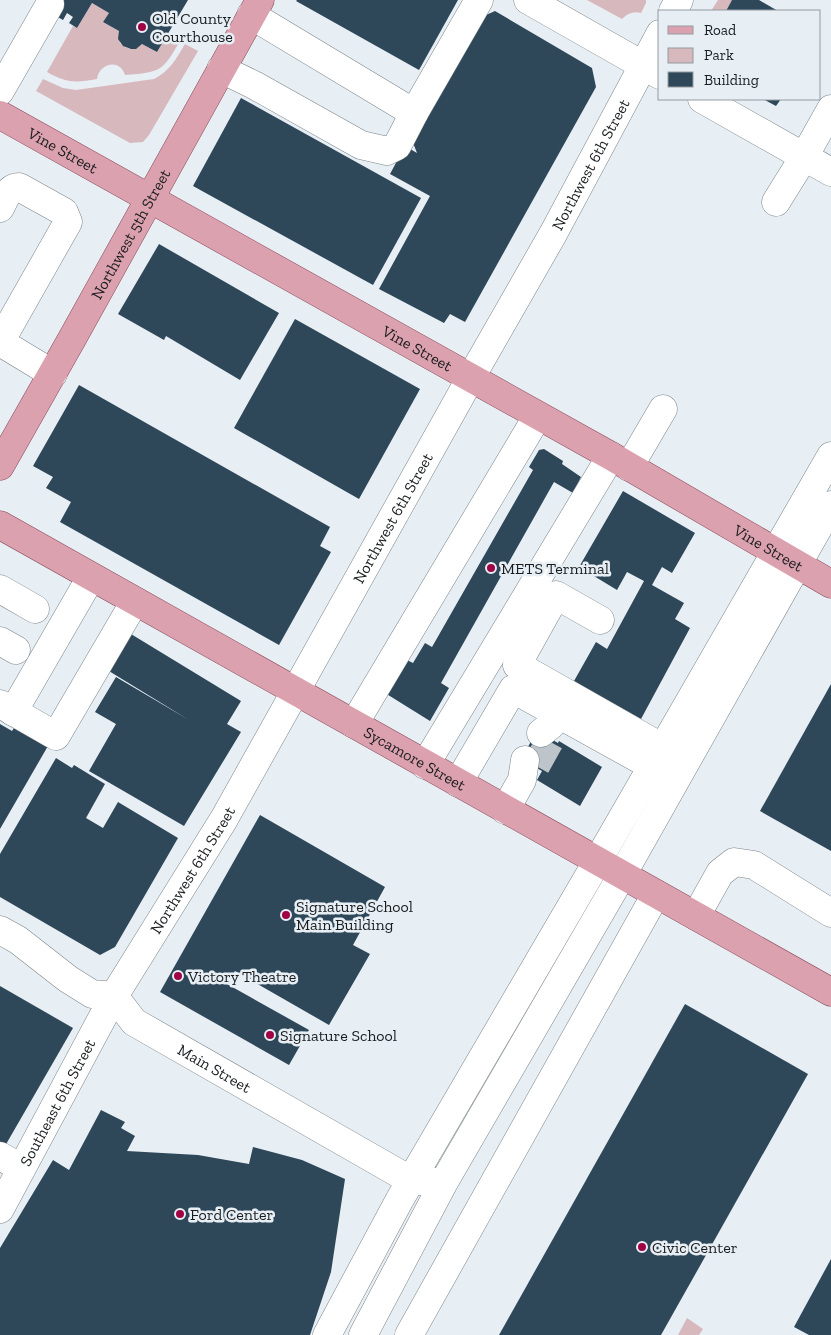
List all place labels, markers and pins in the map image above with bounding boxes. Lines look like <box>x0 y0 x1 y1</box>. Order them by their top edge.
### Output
place label: Old County Courthouse <box>152 9 233 46</box>
marker: Old County Courthouse <box>136 21 148 33</box>
place label: METS Terminal <box>501 559 609 578</box>
marker: METS Terminal <box>485 562 497 574</box>
place label: Signature School Main Building <box>296 897 413 934</box>
marker: Signature School Main Building <box>280 909 292 921</box>
place label: Victory Theatre <box>187 967 296 986</box>
marker: Victory Theatre <box>172 970 184 982</box>
place label: Signature School <box>280 1026 397 1045</box>
marker: Signature School <box>264 1029 276 1041</box>
place label: Ford Center <box>190 1205 273 1224</box>
marker: Ford Center <box>174 1208 186 1220</box>
place label: Civic Center <box>652 1238 738 1257</box>
marker: Civic Center <box>636 1241 648 1253</box>

